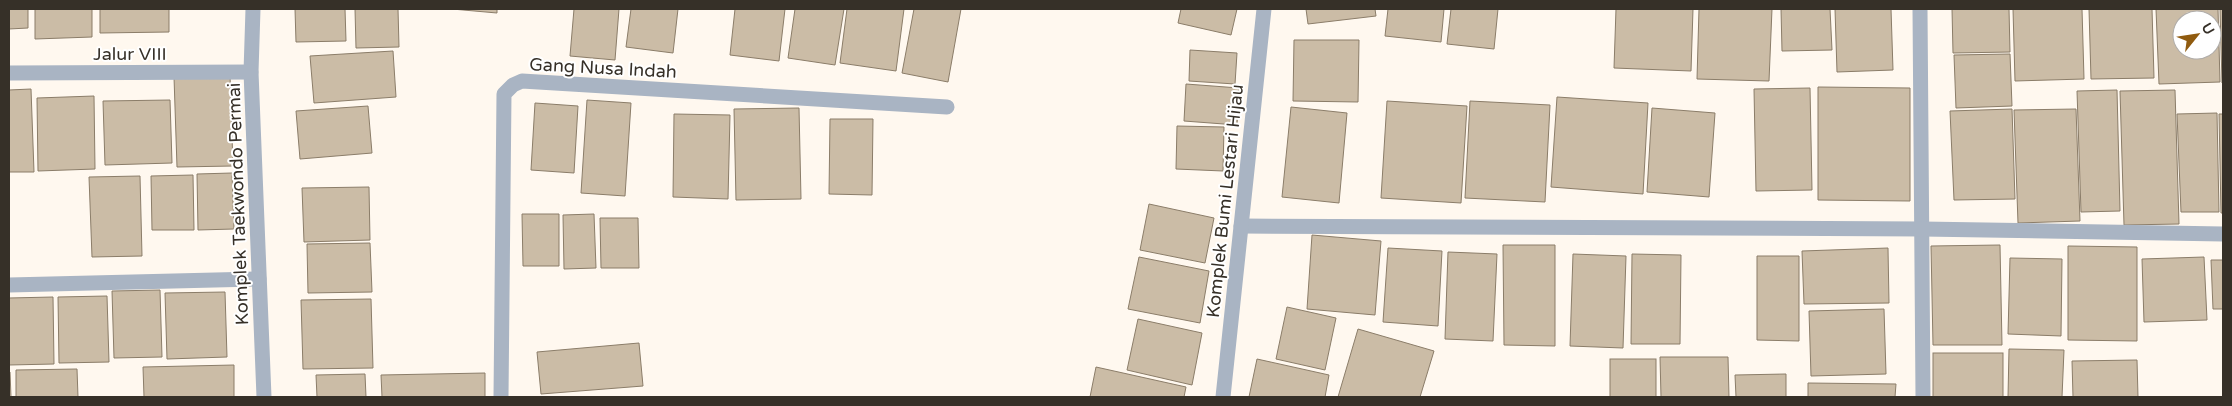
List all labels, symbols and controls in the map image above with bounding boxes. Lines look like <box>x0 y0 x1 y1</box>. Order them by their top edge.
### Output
north arrow <box>2172 10 2222 60</box>
text: U <box>2198 20 2218 38</box>
street label: Jalur VIII <box>93 43 167 65</box>
street label: Gang Nusa Indah <box>529 53 677 83</box>
street label: Komplek Taekwondo Permai <box>223 82 253 326</box>
street label: Komplek Bumi Lestari Hijau <box>1202 83 1248 319</box>

